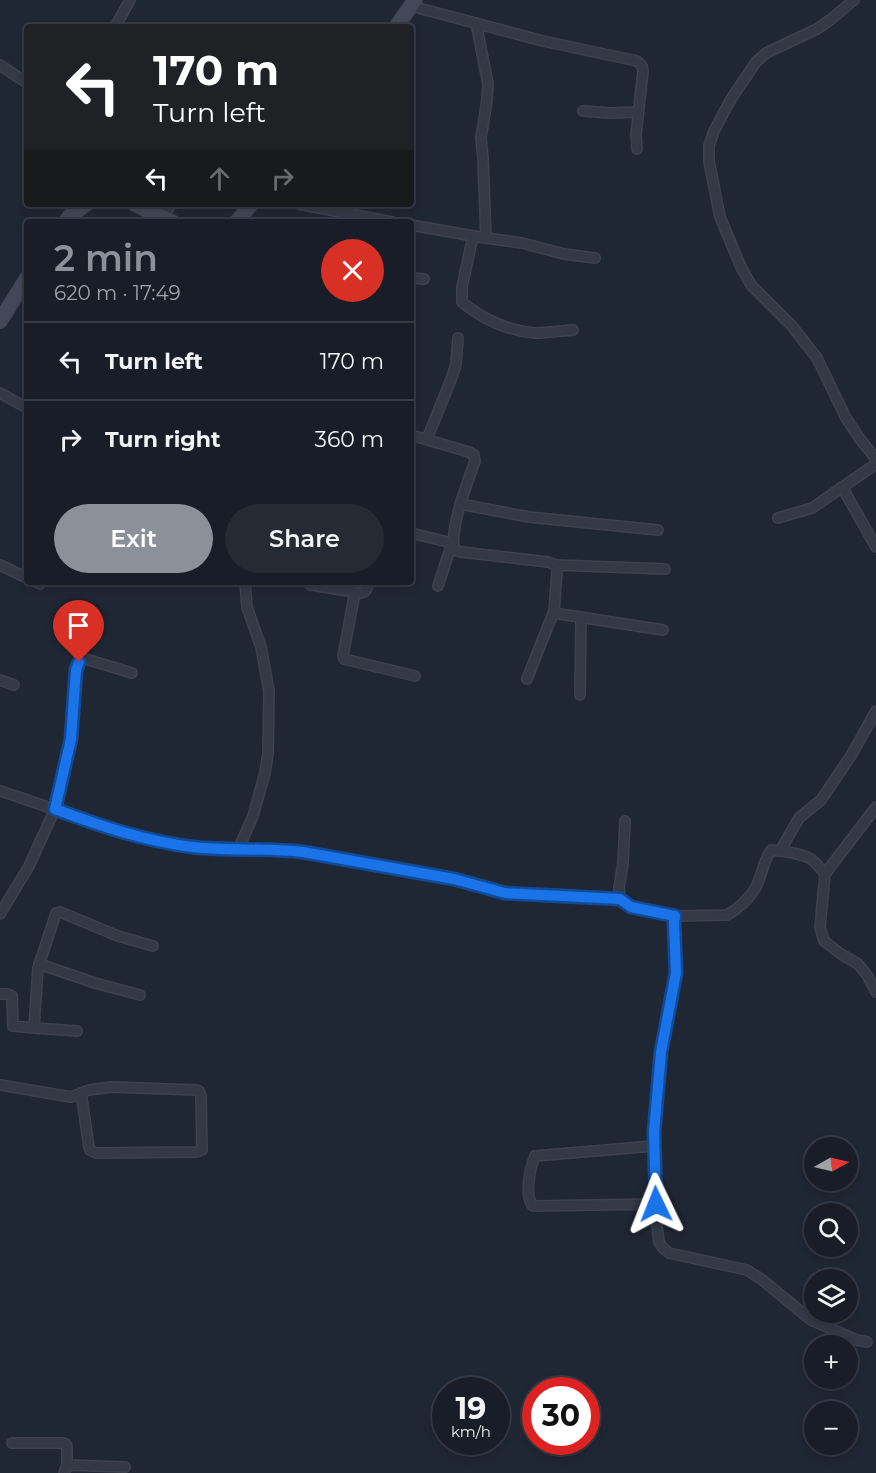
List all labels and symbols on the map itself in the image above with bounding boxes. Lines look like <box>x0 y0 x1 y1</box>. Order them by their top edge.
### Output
pin <box>53 600 104 662</box>
north arrow <box>804 1137 858 1191</box>
position arrow <box>624 1172 688 1236</box>
speed limit sign: 30 <box>522 1377 600 1455</box>

